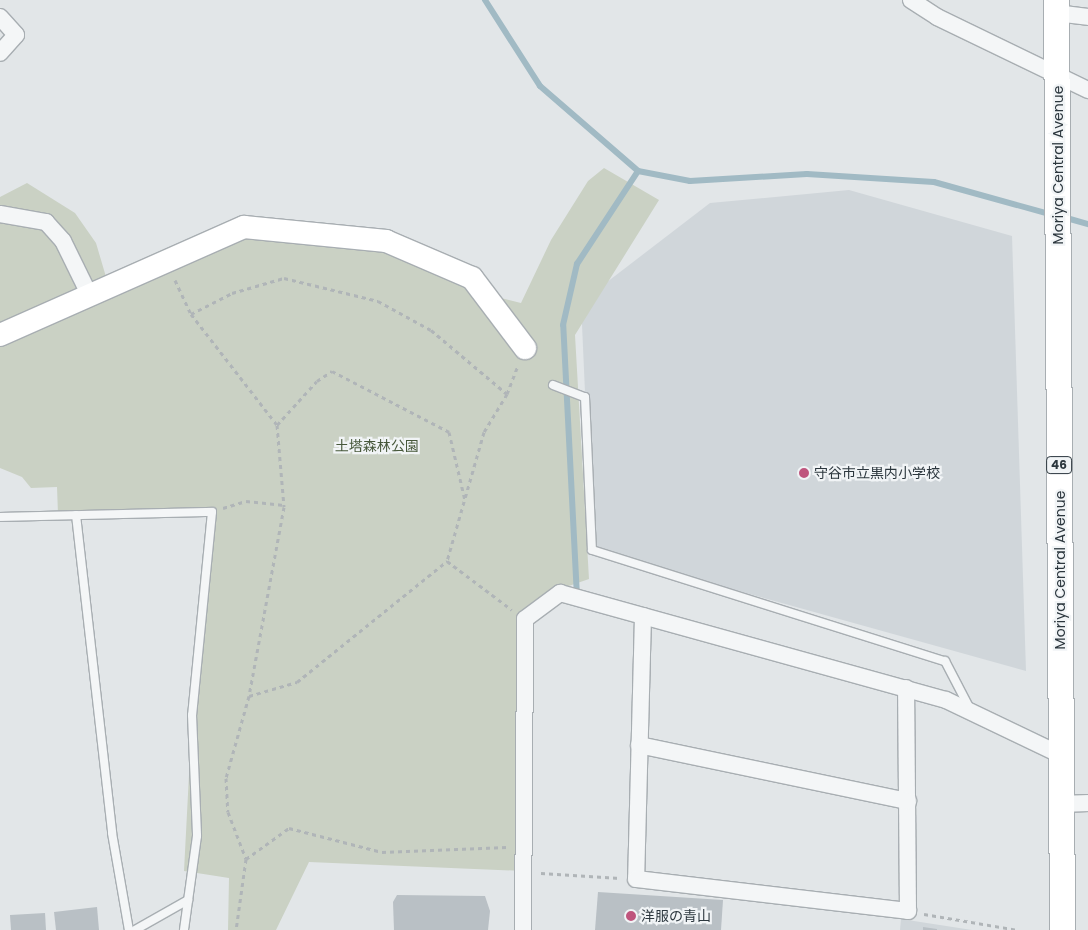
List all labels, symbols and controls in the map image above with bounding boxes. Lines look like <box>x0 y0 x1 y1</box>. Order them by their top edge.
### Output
street label: Moriya Central Avenue <box>1050 86 1066 244</box>
park label: 土塔森林公園 <box>335 438 419 454</box>
road number: 46 <box>1045 456 1073 474</box>
place label: 守谷市立黒内小学校 <box>814 465 940 481</box>
marker: 守谷市立黒内小学校 <box>798 467 810 479</box>
street label: Moriya Central Avenue <box>1052 491 1068 649</box>
place label: 洋服の青山 <box>641 908 711 924</box>
marker: 洋服の青山 <box>625 910 637 922</box>

